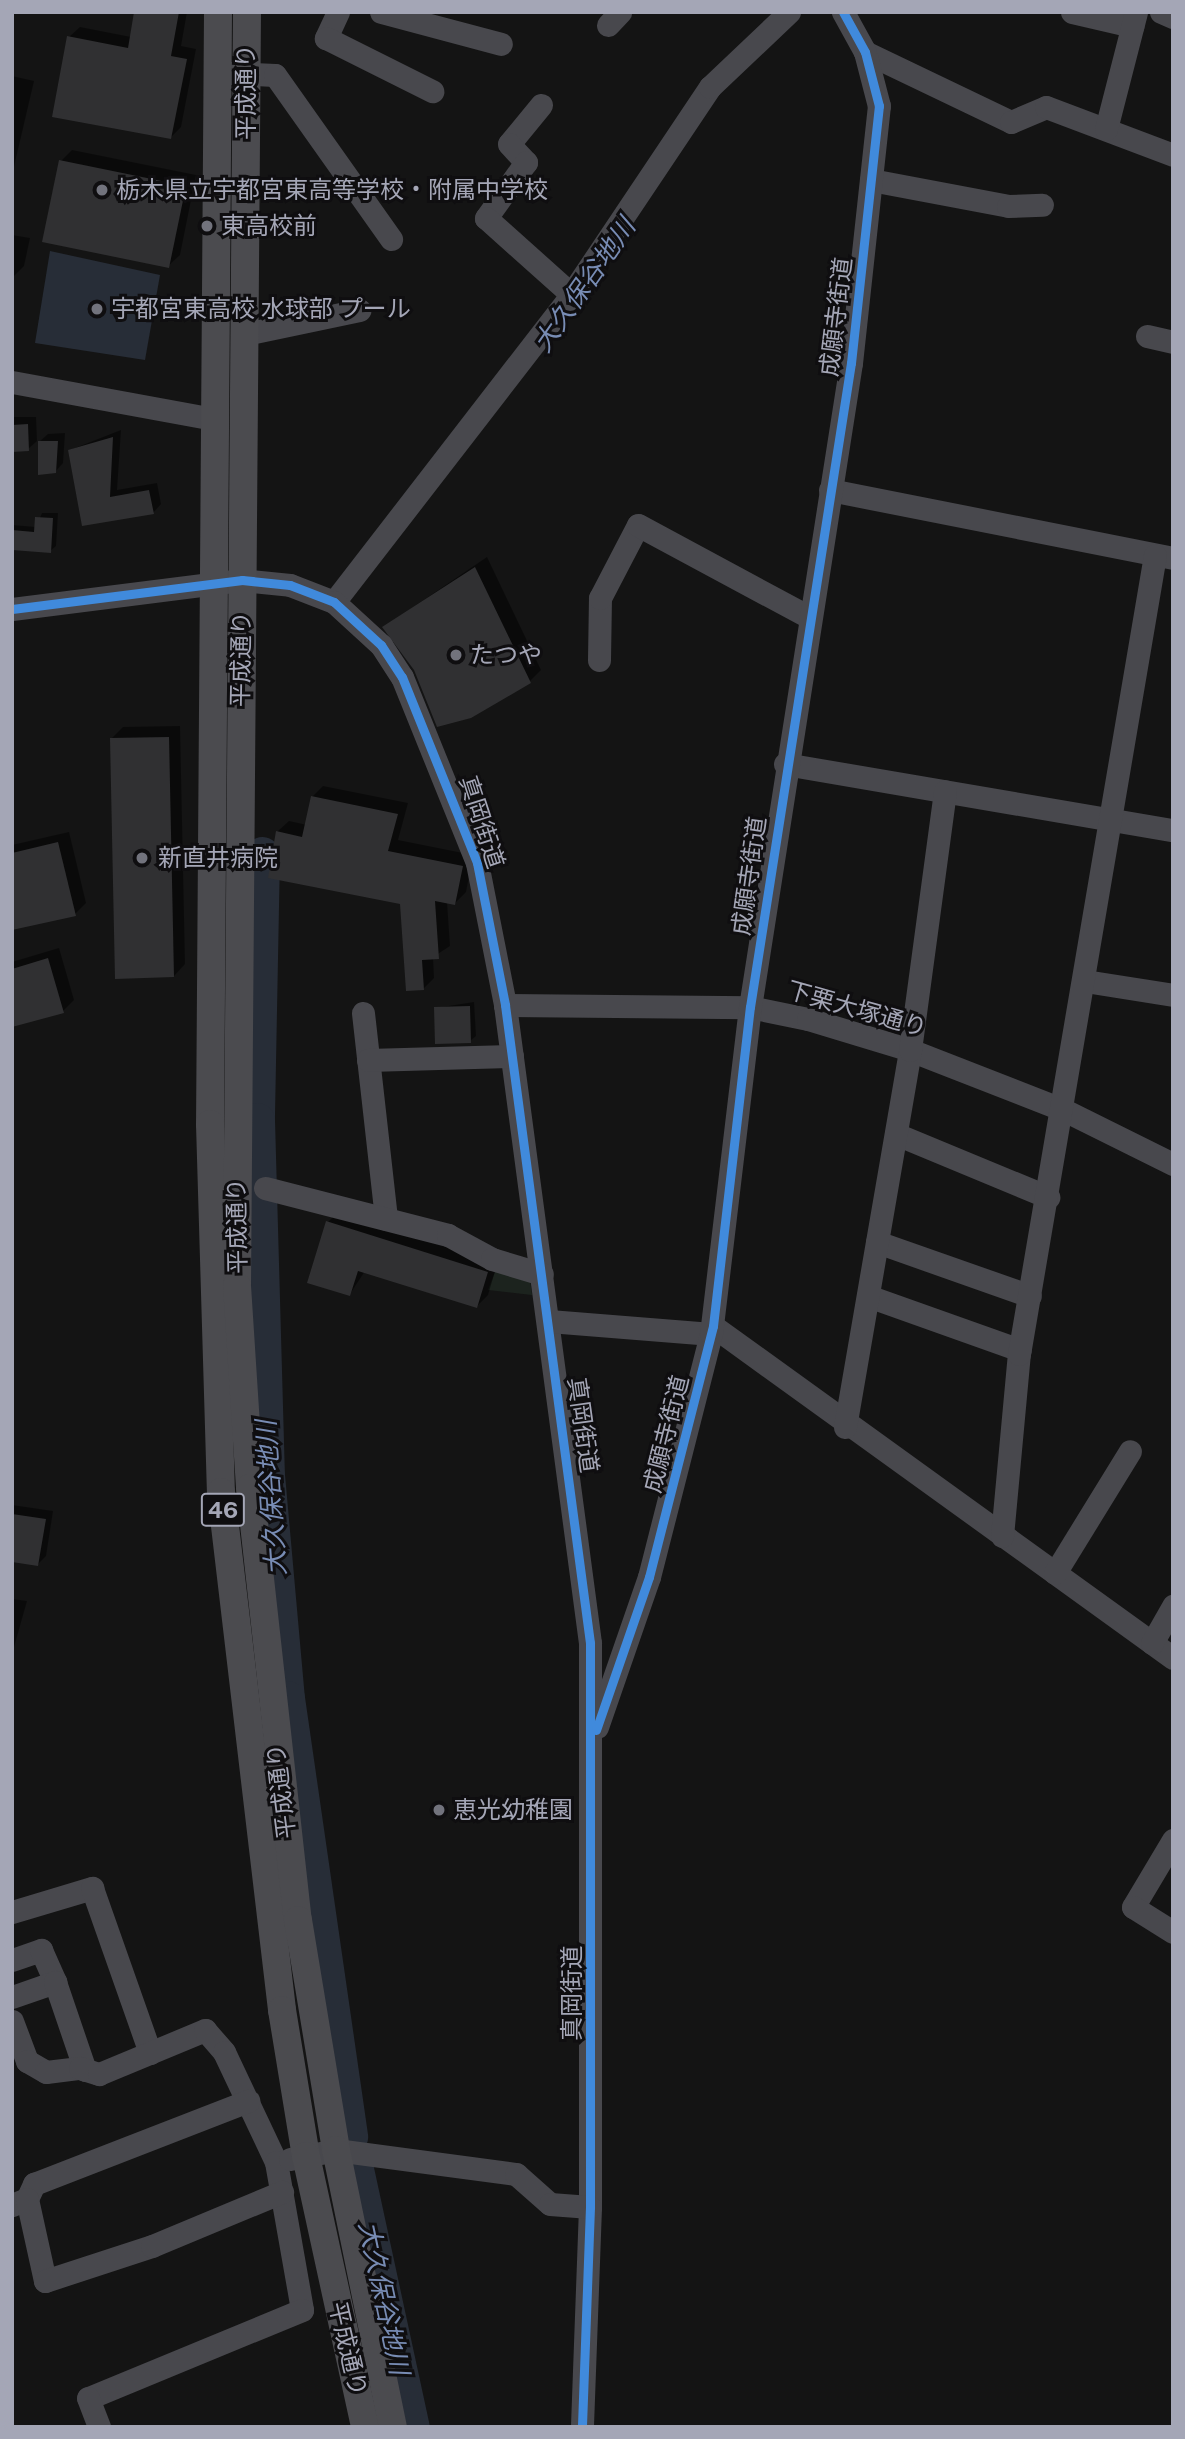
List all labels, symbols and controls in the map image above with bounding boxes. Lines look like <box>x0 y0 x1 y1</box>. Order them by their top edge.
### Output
street label: 平成通り <box>232 44 260 140</box>
place label: 栃木県立宇都宮東高等学校・附属中学校 <box>116 176 548 204</box>
marker: 栃木県立宇都宮東高等学校・附属中学校 <box>94 182 110 198</box>
place label: 東高校前 <box>221 212 317 240</box>
water label: 大久保谷地川 <box>526 212 642 358</box>
marker: 東高校前 <box>199 218 215 234</box>
street label: 成願寺街道 <box>814 256 858 378</box>
place label: 宇都宮東高校 水球部 プール <box>111 295 411 323</box>
marker: 宇都宮東高校 水球部 プール <box>89 301 105 317</box>
street label: 平成通り <box>226 611 256 707</box>
place label: たつや <box>470 641 542 669</box>
marker: たつや <box>448 647 464 663</box>
street label: 真岡街道 <box>453 772 511 872</box>
street label: 成願寺街道 <box>726 815 772 937</box>
place label: 新直井病院 <box>158 844 278 872</box>
marker: 新直井病院 <box>132 848 152 868</box>
street label: 下栗大塚通り <box>784 975 930 1043</box>
street label: 平成通り <box>222 1178 252 1274</box>
street label: 成願寺街道 <box>638 1372 694 1496</box>
street label: 真岡街道 <box>562 1375 604 1475</box>
water label: 大久保谷地川 <box>250 1419 292 1577</box>
road number: 46 <box>200 1490 246 1530</box>
street label: 平成通り <box>261 1742 301 1840</box>
place label: 恵光幼稚園 <box>453 1796 573 1824</box>
marker: 恵光幼稚園 <box>431 1802 447 1818</box>
street label: 真岡街道 <box>558 1945 586 2041</box>
water label: 大久保谷地川 <box>353 2218 415 2378</box>
street label: 平成通り <box>323 2299 373 2399</box>

